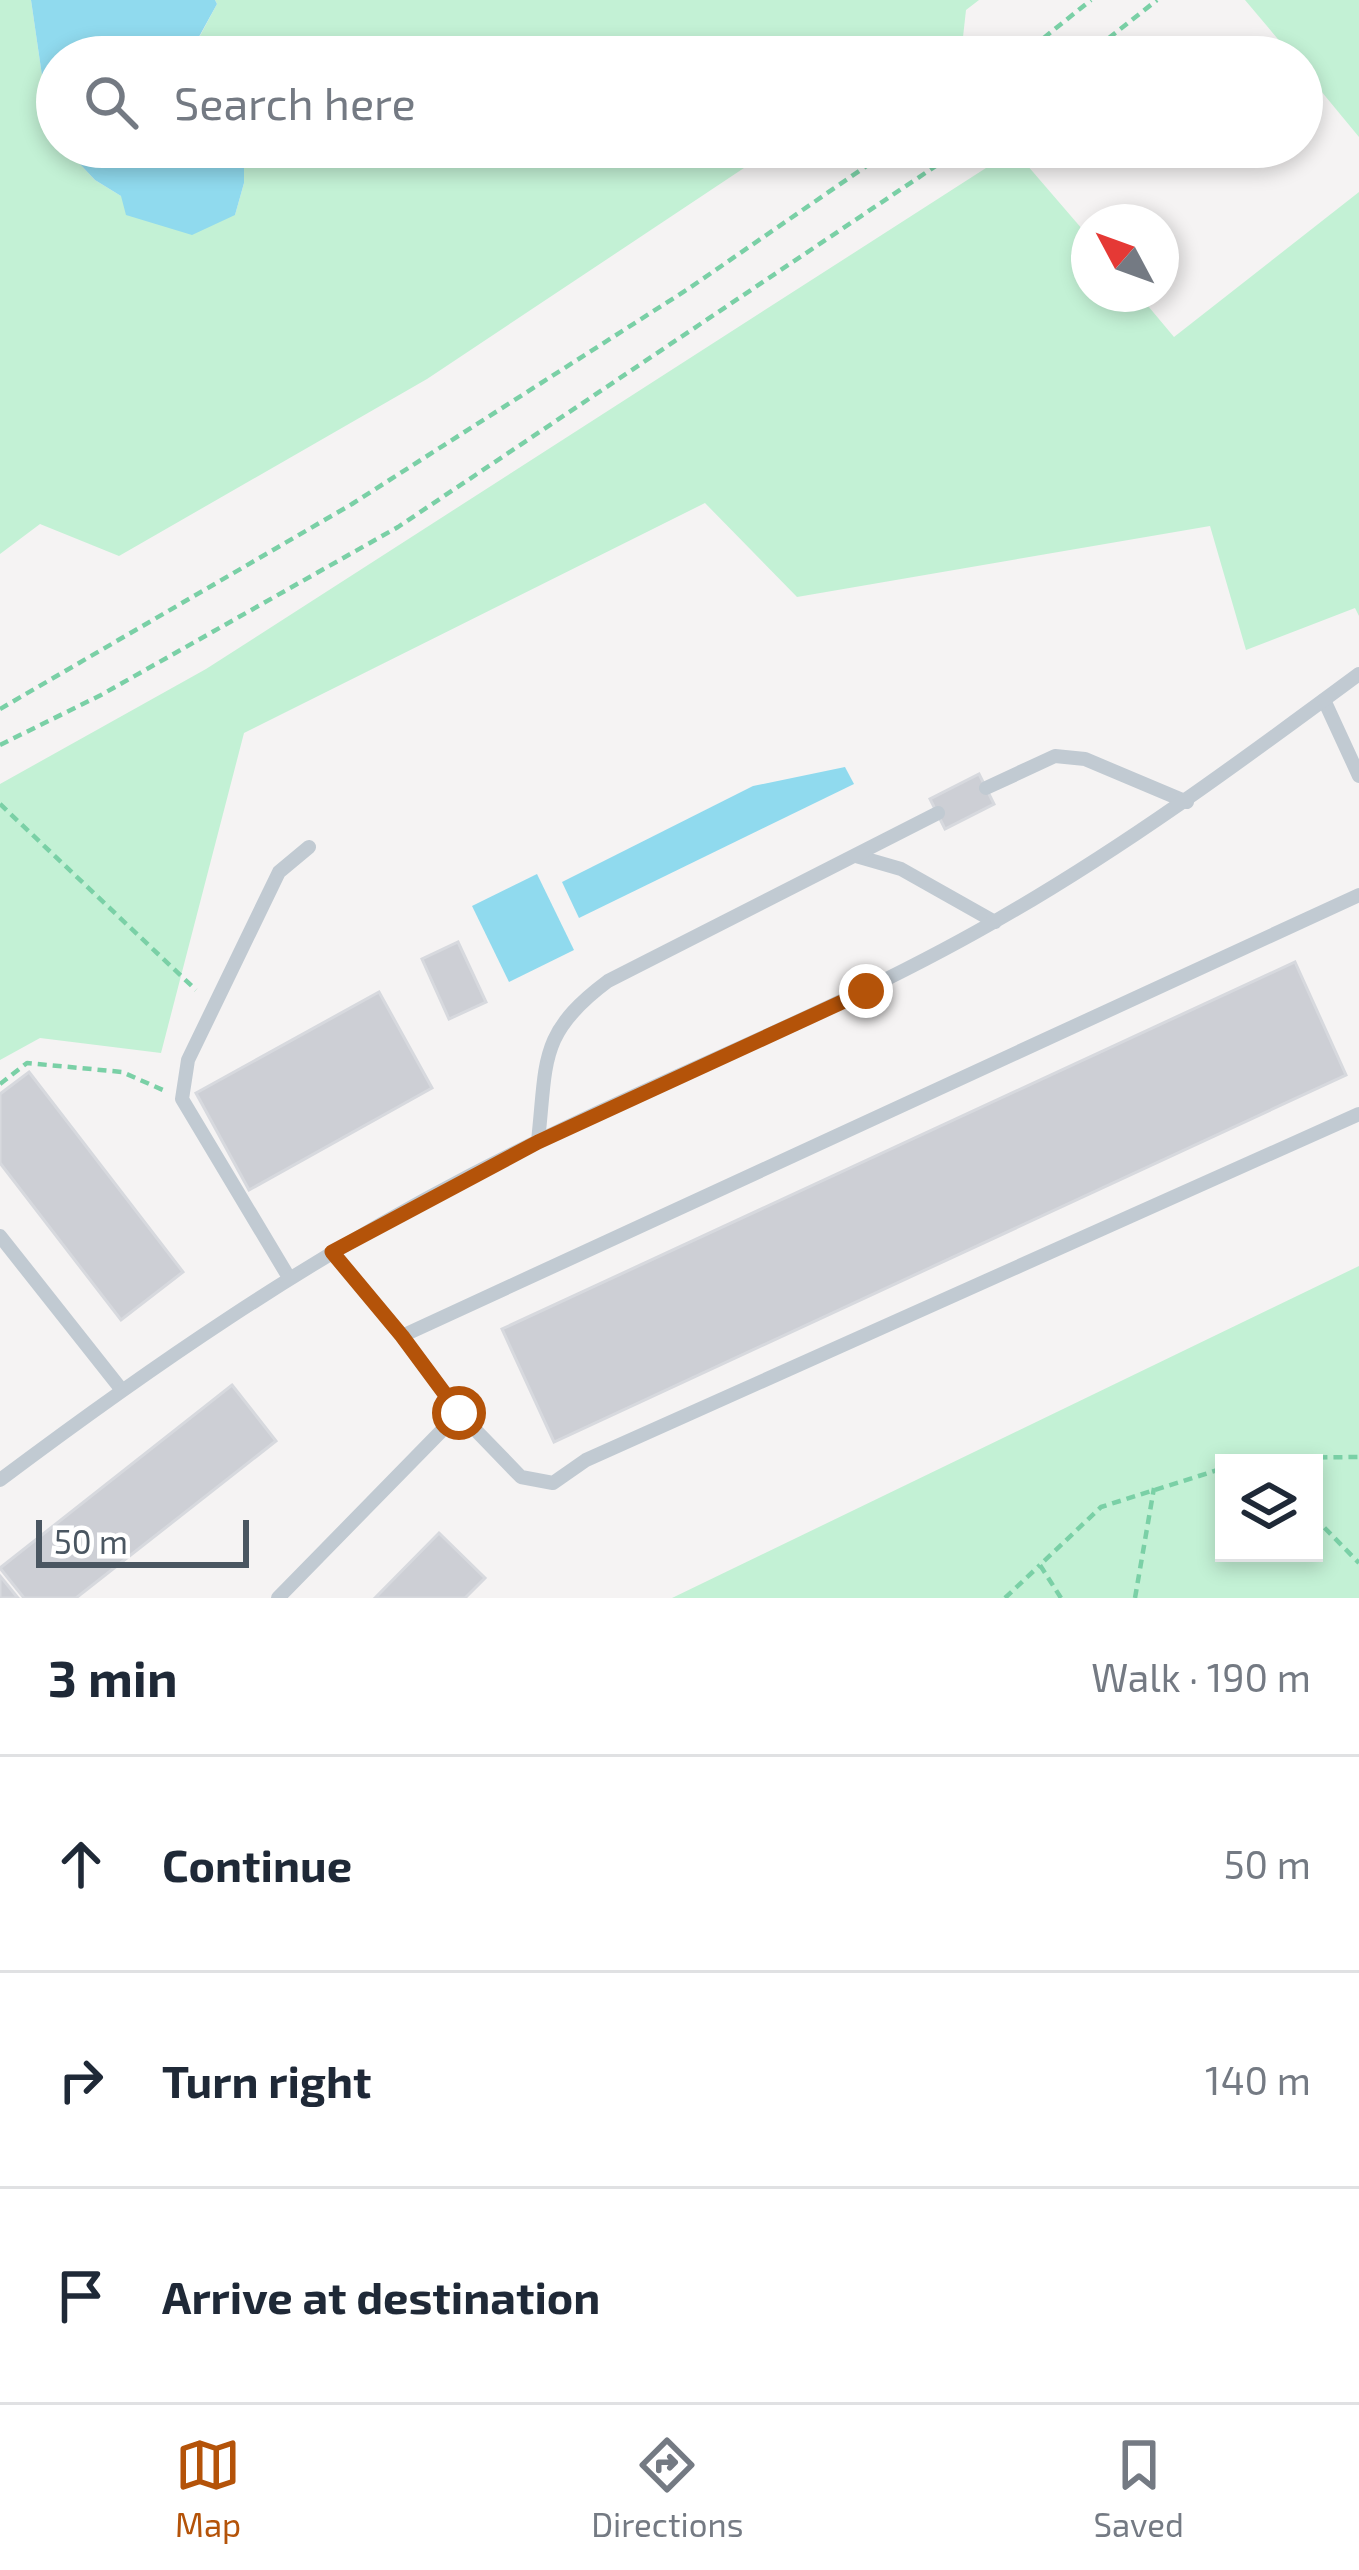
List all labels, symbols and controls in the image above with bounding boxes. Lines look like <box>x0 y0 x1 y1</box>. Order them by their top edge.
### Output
search box <box>36 36 1323 168</box>
icon: search <box>78 69 144 135</box>
text: Search here <box>174 75 416 129</box>
north arrow <box>1071 204 1179 312</box>
route end <box>839 964 893 1018</box>
route start <box>432 1386 486 1440</box>
map controls <box>1215 1454 1323 1562</box>
button: layers <box>1215 1454 1323 1562</box>
scale bar <box>36 1514 249 1567</box>
text: 50 m <box>54 1521 128 1561</box>
text: 3 min <box>48 1646 178 1707</box>
text: Walk · 190 m <box>1091 1653 1311 1700</box>
icon: ahead <box>48 1831 114 1897</box>
text: Continue <box>162 1837 352 1891</box>
text: 50 m <box>1224 1840 1311 1887</box>
icon: right <box>48 2047 114 2113</box>
text: Turn right <box>162 2053 371 2107</box>
text: 140 m <box>1205 2056 1311 2103</box>
icon: arrive <box>48 2263 114 2329</box>
text: Arrive at destination <box>162 2269 600 2323</box>
tab: Map <box>175 2432 241 2544</box>
tab: Directions <box>591 2432 743 2544</box>
tab: Saved <box>1093 2432 1184 2544</box>

